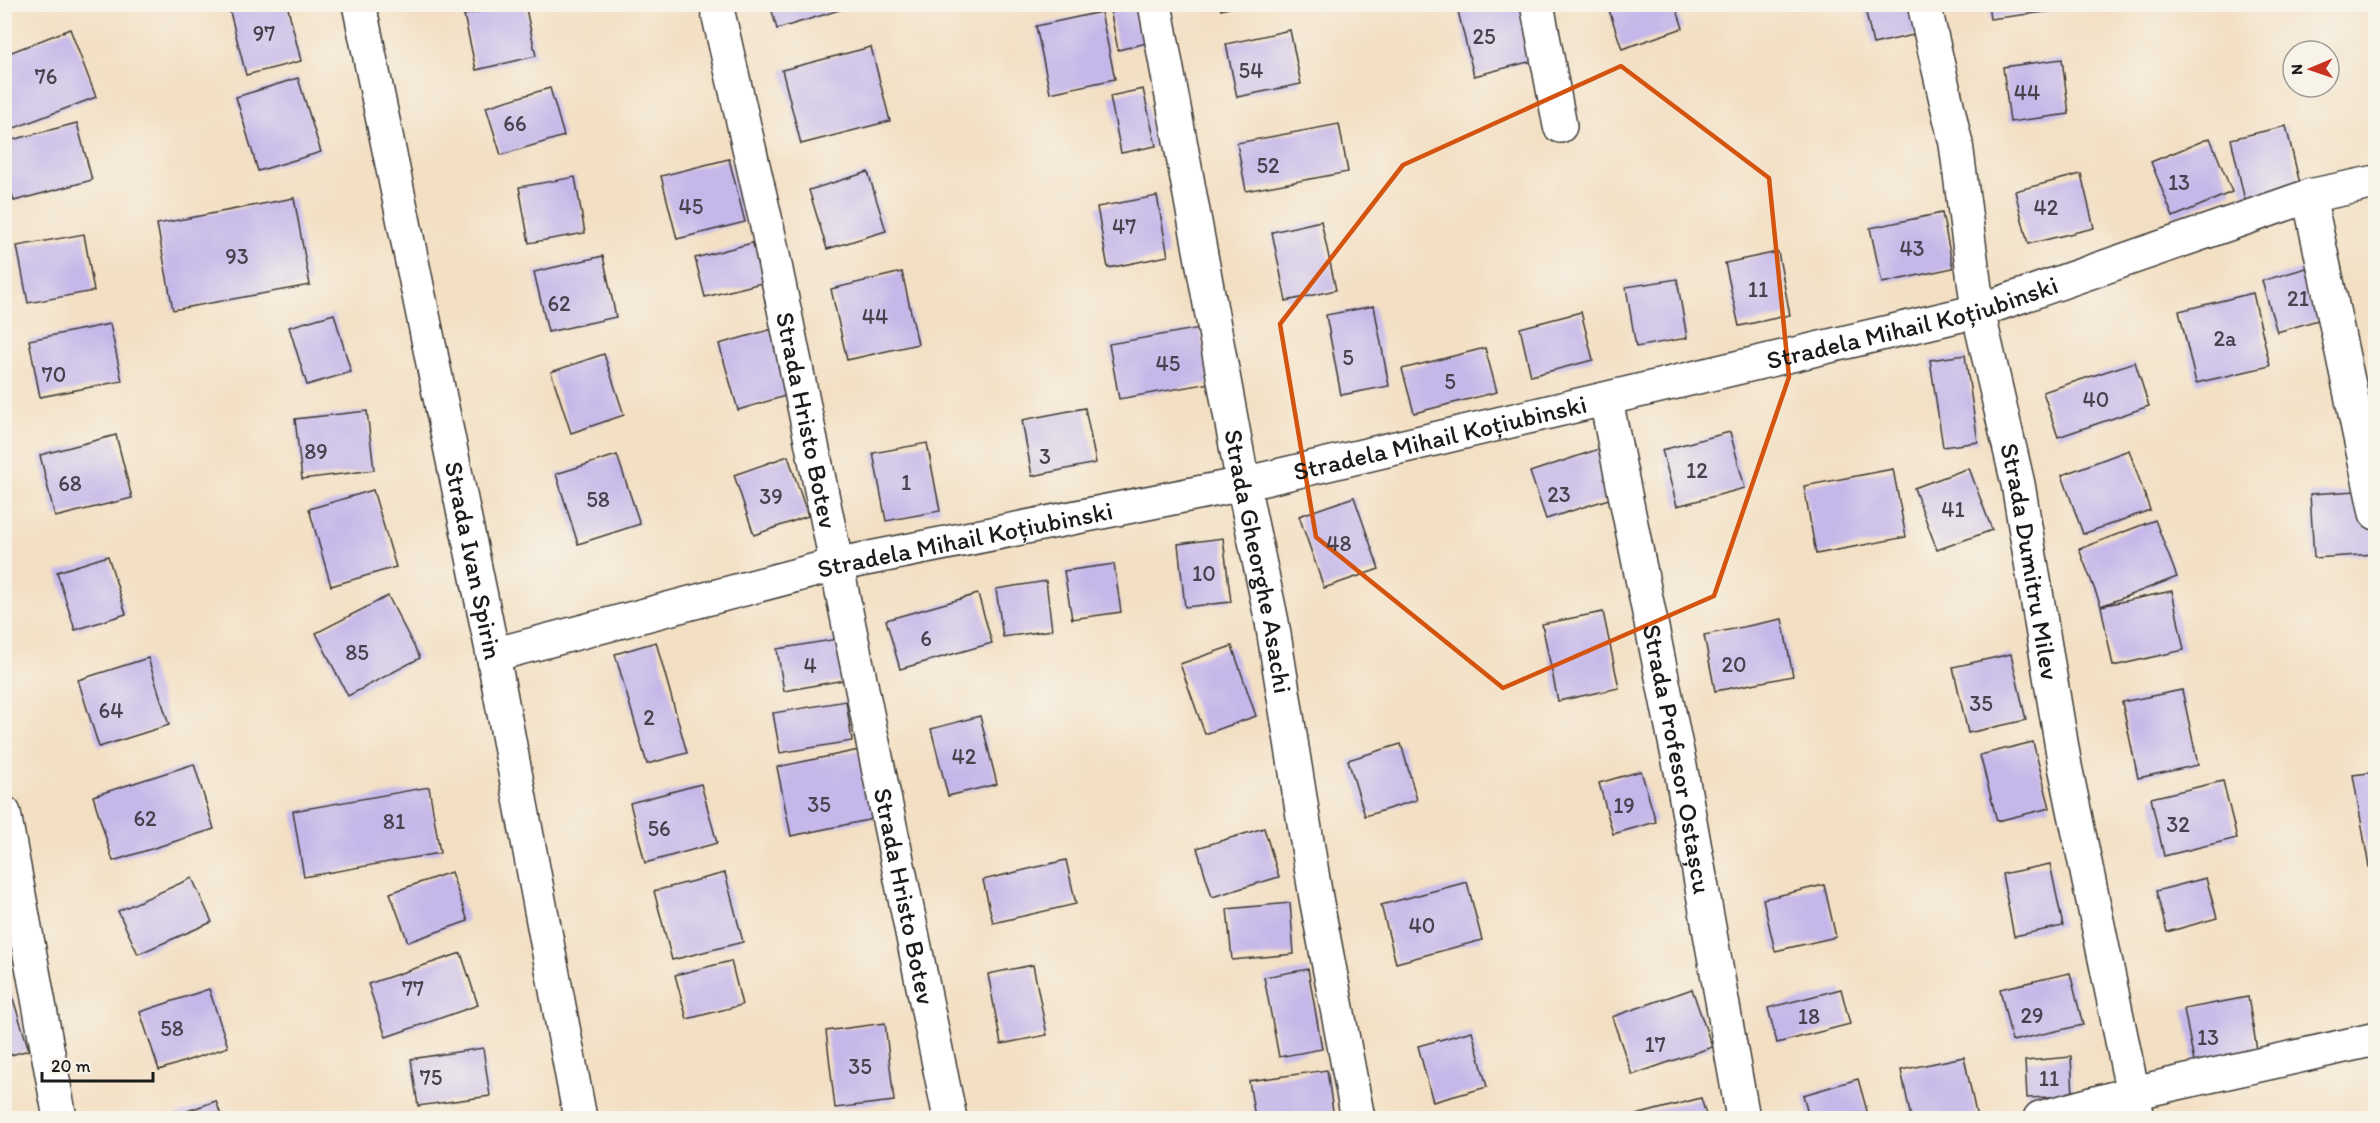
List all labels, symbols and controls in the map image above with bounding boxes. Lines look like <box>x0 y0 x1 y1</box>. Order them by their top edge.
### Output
house number: 97 <box>253 20 275 47</box>
house number: 25 <box>1472 23 1496 50</box>
north arrow <box>2281 39 2341 99</box>
house number: 54 <box>1239 57 1263 84</box>
house number: 76 <box>35 63 57 90</box>
text: N <box>2287 64 2306 75</box>
house number: 44 <box>2014 79 2040 106</box>
house number: 66 <box>503 110 527 137</box>
house number: 52 <box>1256 152 1280 179</box>
house number: 13 <box>2168 169 2190 196</box>
house number: 45 <box>679 193 703 220</box>
house number: 42 <box>2034 194 2059 221</box>
house number: 47 <box>1112 213 1136 240</box>
house number: 43 <box>1899 235 1925 262</box>
house number: 93 <box>225 243 249 270</box>
street label: Stradela Mihail Koțiubinski <box>1763 268 2062 376</box>
house number: 11 <box>1748 276 1768 303</box>
house number: 21 <box>2287 285 2309 312</box>
house number: 62 <box>547 290 571 317</box>
house number: 44 <box>862 303 888 330</box>
street label: Strada Hristo Botev <box>769 309 845 531</box>
house number: 2a <box>2213 325 2237 352</box>
house number: 5 <box>1342 344 1354 371</box>
house number: 45 <box>1156 350 1180 377</box>
house number: 70 <box>42 361 66 388</box>
house number: 5 <box>1444 368 1456 395</box>
house number: 40 <box>2083 386 2109 413</box>
street label: Stradela Mihail Koțiubinski <box>1290 388 1590 488</box>
street label: Strada Gheorghe Asachi <box>1217 427 1299 696</box>
house number: 89 <box>304 438 328 465</box>
street label: Strada Dumitru Milev <box>1993 440 2066 682</box>
house number: 3 <box>1039 443 1051 470</box>
house number: 12 <box>1686 457 1708 484</box>
street label: Strada Ivan Spirin <box>438 458 510 662</box>
house number: 1 <box>901 469 911 496</box>
house number: 68 <box>58 470 82 497</box>
house number: 23 <box>1547 481 1571 508</box>
house number: 39 <box>759 483 783 510</box>
house number: 58 <box>586 486 610 513</box>
street label: Stradela Mihail Koțiubinski <box>814 494 1115 585</box>
house number: 41 <box>1941 496 1965 523</box>
house number: 48 <box>1326 530 1352 557</box>
house number: 10 <box>1192 560 1216 587</box>
street label: Strada Profesor Ostașcu <box>1636 621 1719 896</box>
house number: 6 <box>920 625 932 652</box>
house number: 85 <box>345 639 369 666</box>
house number: 20 <box>1721 651 1747 678</box>
house number: 4 <box>803 652 817 679</box>
house number: 35 <box>1969 690 1993 717</box>
house number: 64 <box>99 697 123 724</box>
house number: 2 <box>643 704 655 731</box>
house number: 42 <box>952 743 977 770</box>
street label: Strada Hristo Botev <box>867 785 942 1007</box>
house number: 35 <box>807 791 831 818</box>
house number: 19 <box>1613 792 1635 819</box>
house number: 62 <box>133 805 157 832</box>
house number: 81 <box>383 808 405 835</box>
house number: 32 <box>2166 811 2190 838</box>
house number: 56 <box>647 815 671 842</box>
house number: 40 <box>1409 912 1435 939</box>
house number: 77 <box>402 975 424 1002</box>
house number: 29 <box>2020 1002 2044 1029</box>
house number: 18 <box>1798 1003 1820 1030</box>
house number: 58 <box>160 1015 184 1042</box>
house number: 13 <box>2197 1024 2219 1051</box>
house number: 17 <box>1644 1031 1666 1058</box>
scale bar <box>42 1045 153 1083</box>
house number: 35 <box>848 1053 872 1080</box>
text: 20 m <box>51 1055 91 1077</box>
house number: 75 <box>420 1064 442 1091</box>
house number: 11 <box>2039 1065 2059 1092</box>

